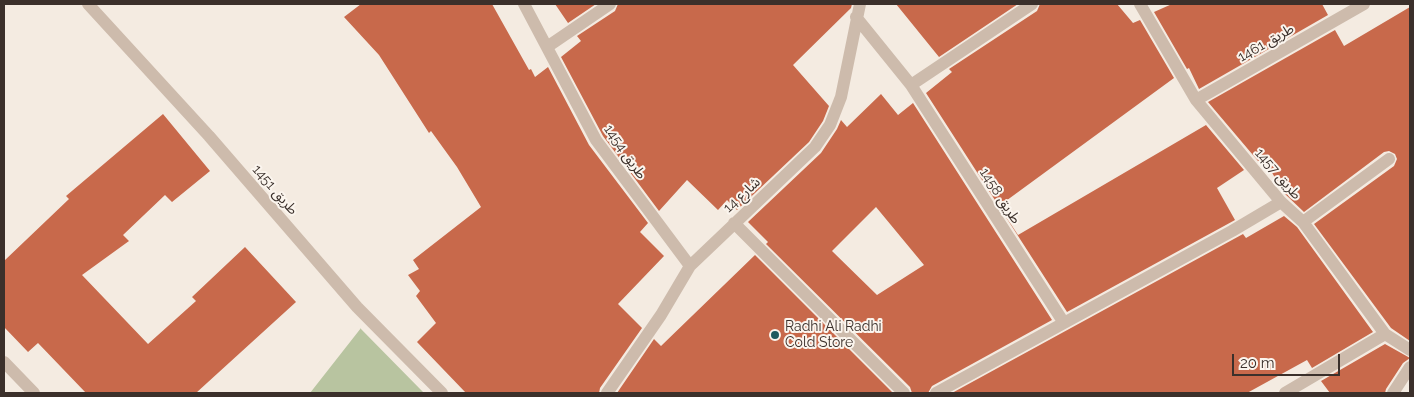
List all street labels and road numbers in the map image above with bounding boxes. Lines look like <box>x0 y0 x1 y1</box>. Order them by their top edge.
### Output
street label: طريق 1461 <box>1235 20 1297 66</box>
street label: طريق 1454 <box>600 122 650 182</box>
street label: طريق 1457 <box>1251 145 1305 203</box>
street label: طريق 1451 <box>249 161 301 219</box>
street label: طريق 1458 <box>976 165 1024 227</box>
street label: شارع 14 <box>720 174 764 216</box>

